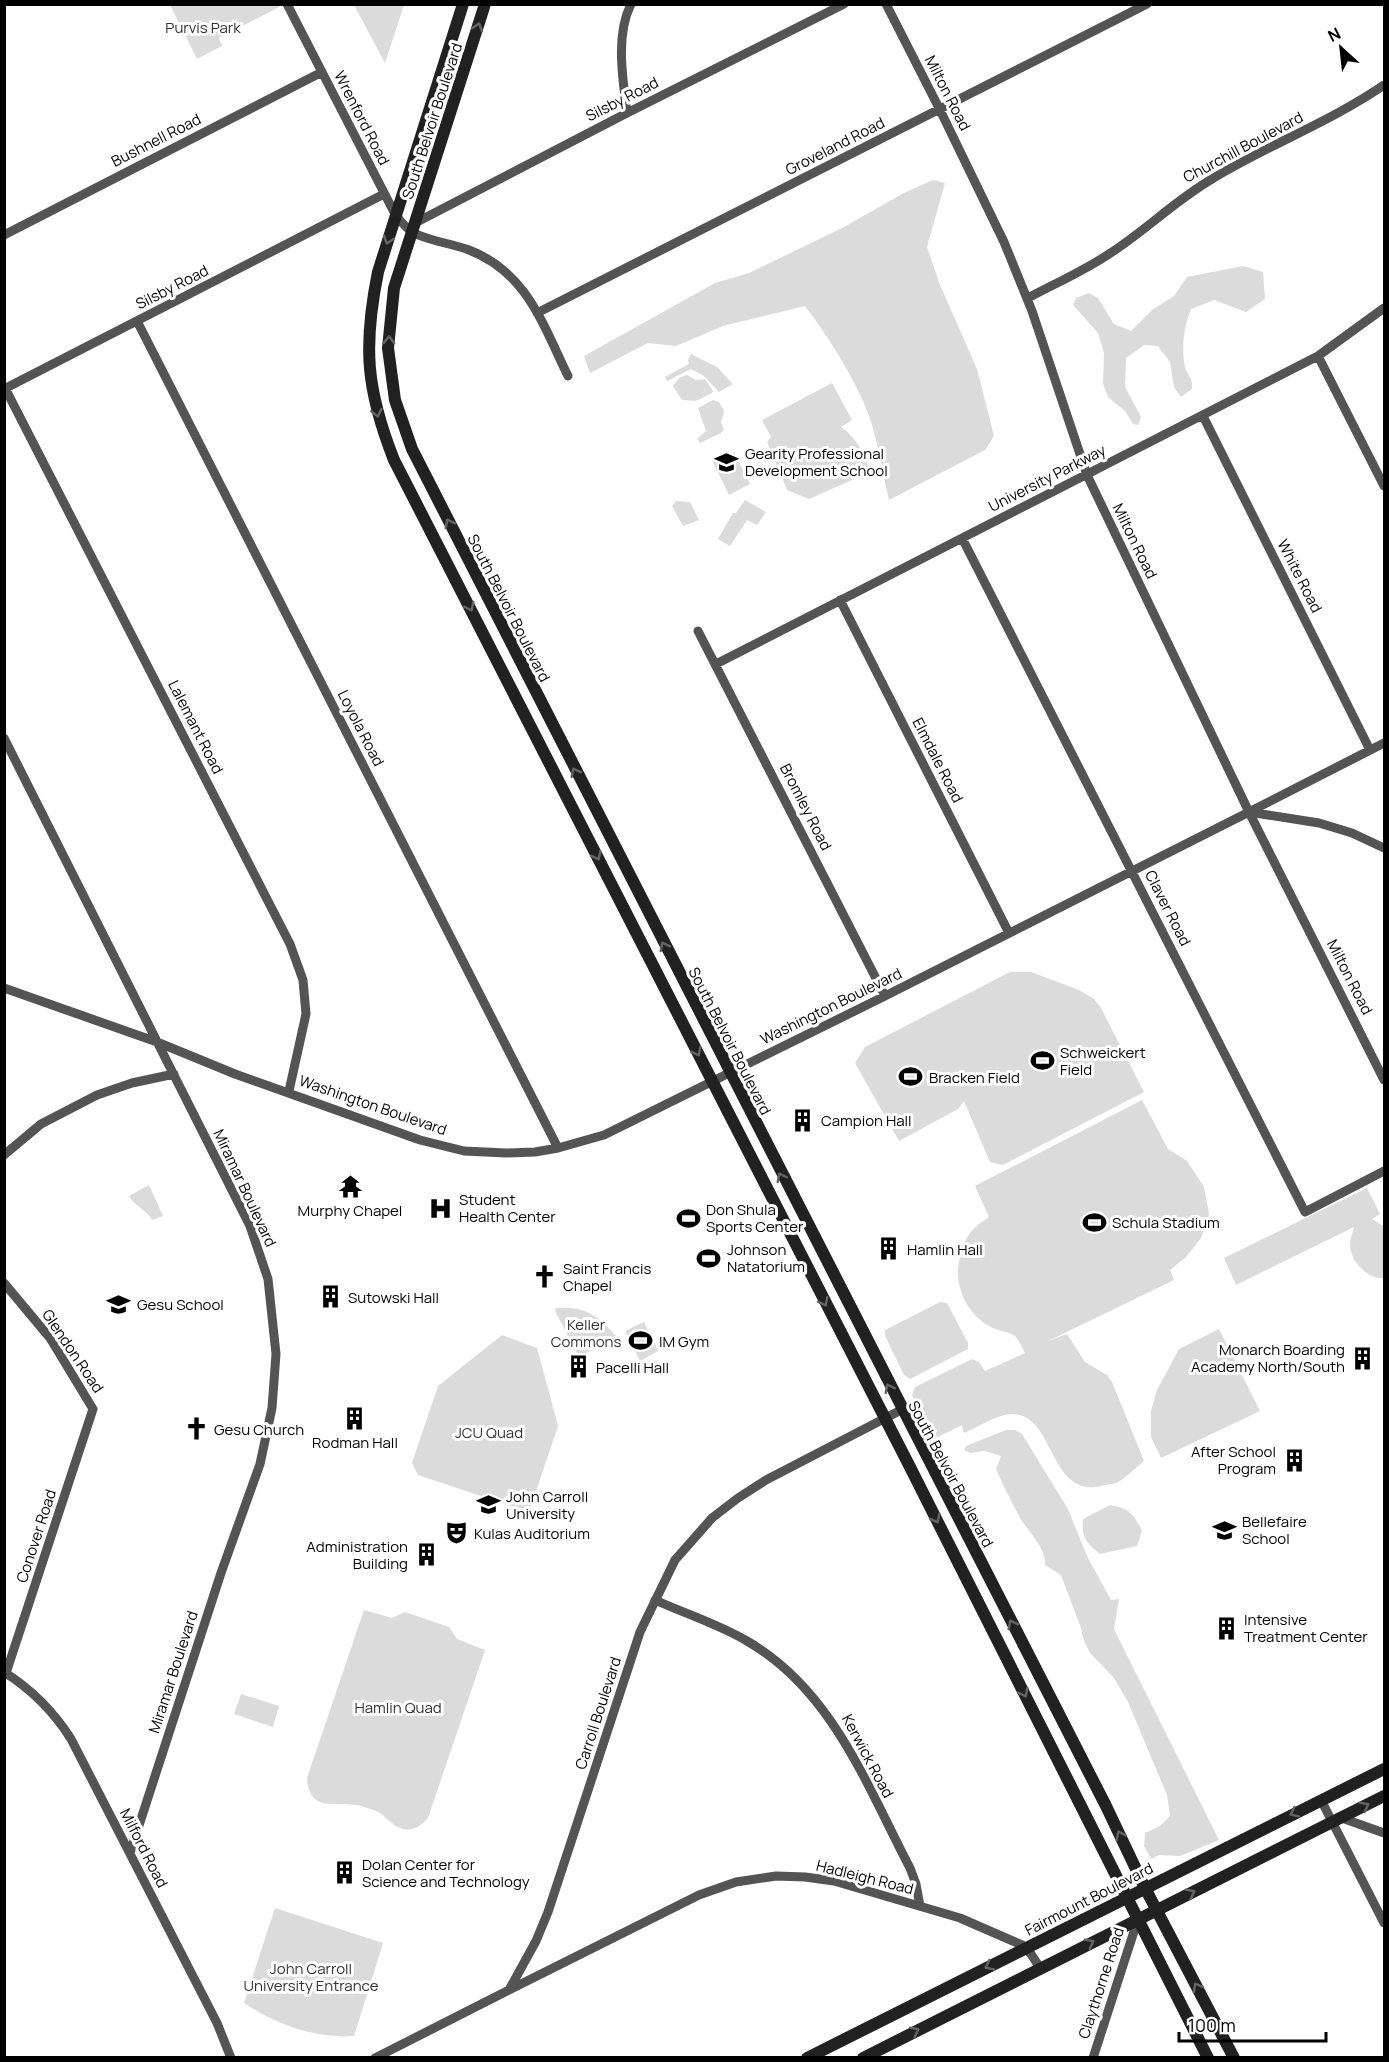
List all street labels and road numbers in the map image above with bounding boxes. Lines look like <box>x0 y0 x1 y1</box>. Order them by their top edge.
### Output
street label: South Belvoir Boulevard <box>397 40 467 202</box>
street label: Milton Road <box>920 52 976 134</box>
street label: Wrenford Road <box>329 67 395 169</box>
street label: Silsby Road <box>582 72 662 126</box>
street label: Churchill Boulevard <box>1179 106 1307 188</box>
street label: Bushnell Road <box>108 108 204 172</box>
street label: Groveland Road <box>782 112 888 180</box>
street label: Silsby Road <box>132 260 212 314</box>
street label: University Parkway <box>985 439 1109 517</box>
street label: Milton Road <box>1108 500 1162 582</box>
street label: South Belvoir Boulevard <box>463 531 555 685</box>
street label: White Road <box>1273 536 1327 616</box>
street label: Lalemant Road <box>163 677 229 777</box>
street label: Loyola Road <box>333 686 389 770</box>
street label: Elmdale Road <box>908 714 968 806</box>
street label: Bromley Road <box>775 760 837 854</box>
street label: Claver Road <box>1140 867 1196 949</box>
street label: Milton Road <box>1322 936 1378 1018</box>
street label: Washington Boulevard <box>757 963 905 1049</box>
street label: South Belvoir Boulevard <box>684 964 776 1118</box>
street label: Washington Boulevard <box>296 1070 450 1140</box>
street label: Miramar Boulevard <box>209 1126 281 1250</box>
street label: Glendon Road <box>37 1305 109 1397</box>
street label: South Belvoir Boulevard <box>903 1397 999 1551</box>
street label: Conover Road <box>11 1487 61 1585</box>
street label: Miramar Boulevard <box>143 1608 203 1736</box>
street label: Carroll Boulevard <box>570 1654 626 1772</box>
street label: Kerwick Road <box>837 1711 899 1801</box>
street label: Milford Road <box>115 1805 173 1891</box>
street label: Hadleigh Road <box>814 1855 916 1899</box>
street label: Fairmount Boulevard <box>1021 1858 1157 1940</box>
street label: Claythorne Road <box>1073 1925 1129 2041</box>

